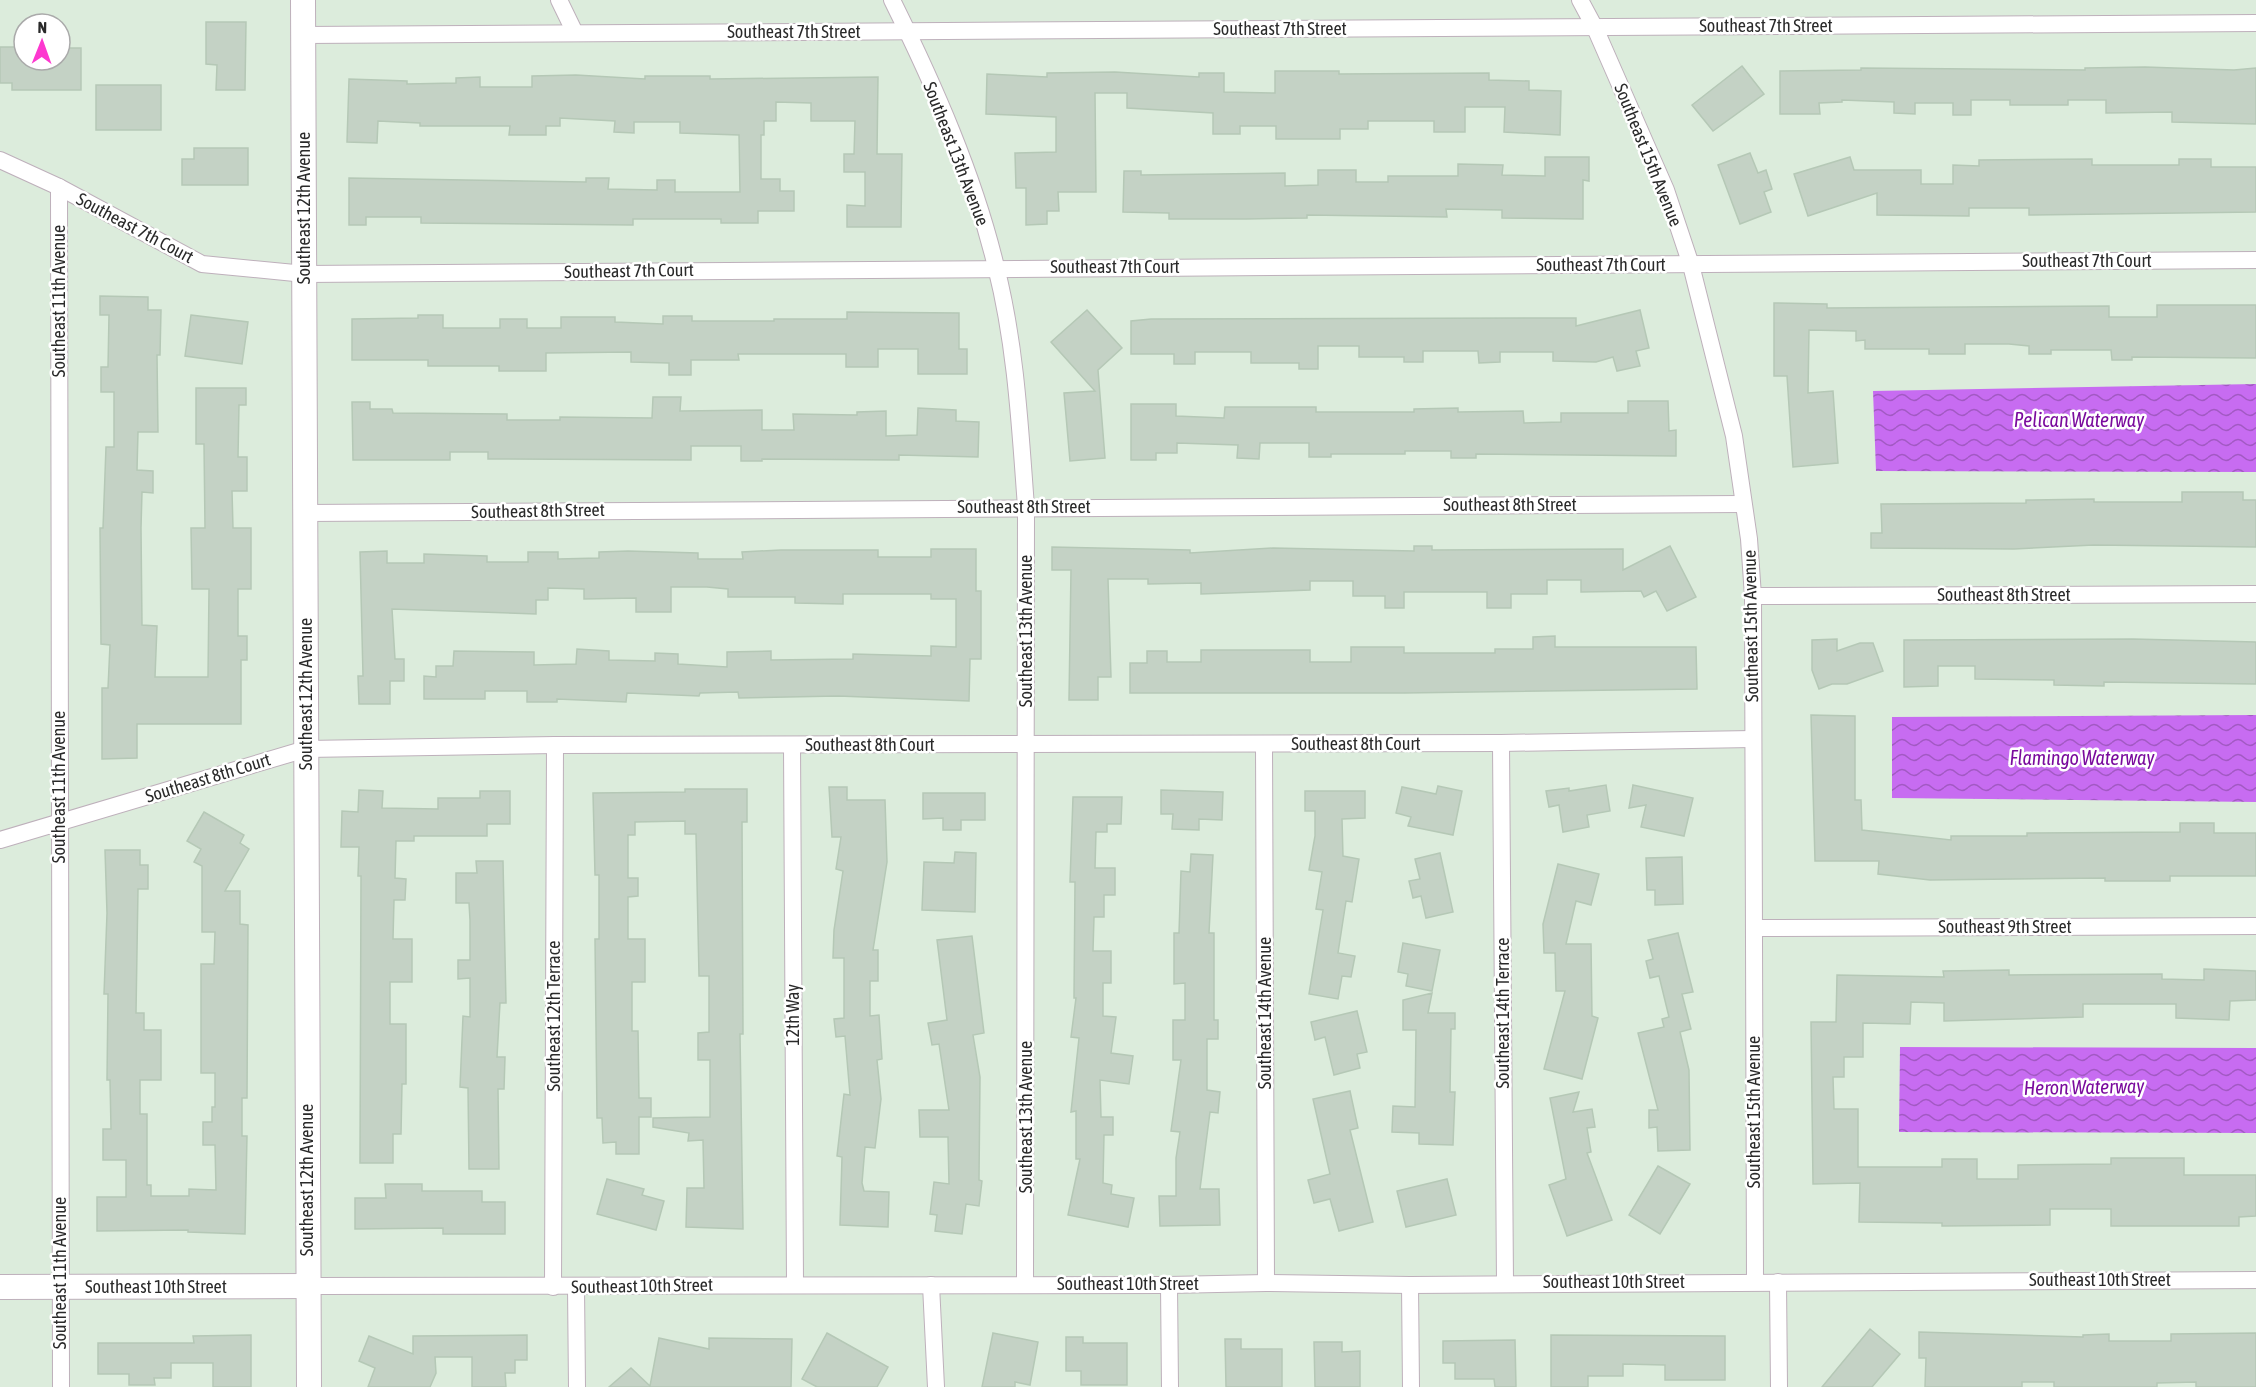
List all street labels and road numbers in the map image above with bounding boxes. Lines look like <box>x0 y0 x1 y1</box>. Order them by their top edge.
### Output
street label: Southeast 7th Street <box>1699 15 1833 36</box>
street label: Southeast 7th Street <box>1213 18 1347 39</box>
street label: Southeast 7th Street <box>727 21 861 42</box>
street label: Southeast 13th Avenue <box>919 79 994 229</box>
street label: Southeast 15th Avenue <box>1610 80 1687 229</box>
street label: Southeast 12th Avenue <box>293 132 314 284</box>
street label: Southeast 7th Court <box>73 188 197 267</box>
street label: Southeast 11th Avenue <box>48 225 69 377</box>
street label: Southeast 7th Court <box>2022 250 2152 271</box>
street label: Southeast 7th Court <box>1536 254 1666 275</box>
street label: Southeast 7th Court <box>1050 256 1180 277</box>
street label: Southeast 7th Court <box>564 259 694 282</box>
street label: Southeast 8th Street <box>1443 494 1577 515</box>
street label: Southeast 8th Street <box>957 496 1091 517</box>
street label: Southeast 8th Street <box>471 499 605 522</box>
street label: Southeast 15th Avenue <box>1739 550 1762 702</box>
street label: Southeast 13th Avenue <box>1015 555 1036 707</box>
street label: Southeast 8th Street <box>1937 584 2071 605</box>
street label: Southeast 12th Avenue <box>295 618 316 770</box>
street label: Southeast 11th Avenue <box>48 711 69 863</box>
street label: Southeast 8th Court <box>1291 733 1421 754</box>
street label: Southeast 8th Court <box>805 734 935 755</box>
street label: Southeast 8th Court <box>143 749 273 807</box>
street label: Southeast 9th Street <box>1938 916 2072 937</box>
street label: Southeast 14th Avenue <box>1254 937 1275 1089</box>
street label: Southeast 14th Terrace <box>1492 938 1513 1088</box>
street label: Southeast 12th Terrace <box>543 941 564 1091</box>
street label: 12th Way <box>782 984 803 1046</box>
street label: Southeast 15th Avenue <box>1743 1036 1764 1188</box>
street label: Southeast 13th Avenue <box>1015 1041 1036 1193</box>
street label: Southeast 12th Avenue <box>296 1104 317 1256</box>
street label: Southeast 11th Avenue <box>49 1197 70 1349</box>
street label: Southeast 10th Street <box>2029 1269 2171 1290</box>
street label: Southeast 10th Street <box>1543 1271 1685 1292</box>
street label: Southeast 10th Street <box>1057 1273 1199 1294</box>
street label: Southeast 10th Street <box>571 1274 713 1297</box>
street label: Southeast 10th Street <box>85 1276 227 1297</box>

